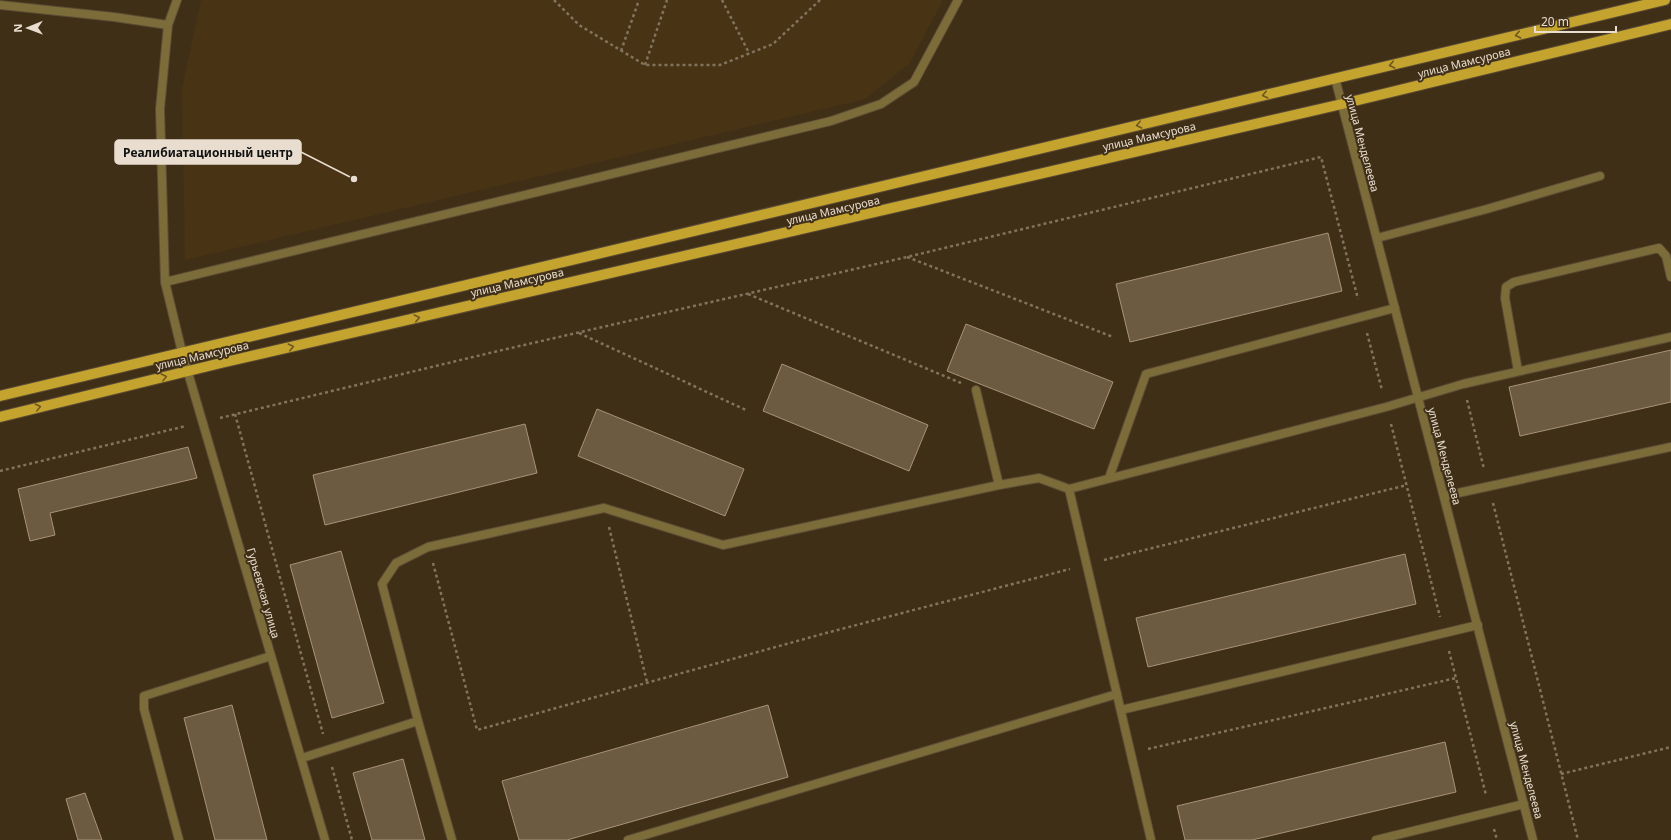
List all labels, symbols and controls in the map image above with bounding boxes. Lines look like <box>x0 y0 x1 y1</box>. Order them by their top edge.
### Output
north arrow <box>8 8 48 48</box>
scale bar <box>1535 8 1616 34</box>
text: 20 m <box>1541 13 1569 30</box>
text: N <box>10 24 25 33</box>
one-way arrow <box>1515 30 1522 38</box>
street label: улица Мамсурова <box>1416 43 1512 81</box>
one-way arrow <box>1389 60 1395 68</box>
one-way arrow <box>1262 90 1269 98</box>
street label: улица Менделеева <box>1343 93 1383 193</box>
street label: улица Мамсурова <box>1101 118 1197 154</box>
one-way arrow <box>1136 120 1142 128</box>
callout: Реалибиатационный центр <box>115 140 301 164</box>
text: Реалибиатационный центр <box>123 144 293 161</box>
street label: улица Мамсурова <box>785 192 881 228</box>
street label: улица Мамсурова <box>469 264 565 300</box>
one-way arrow <box>414 314 421 322</box>
street label: улица Мамсурова <box>154 337 250 373</box>
one-way arrow <box>288 343 294 351</box>
one-way arrow <box>161 373 167 381</box>
one-way arrow <box>35 404 41 412</box>
street label: улица Менделеева <box>1425 406 1465 506</box>
street label: Гурьевская улица <box>244 546 284 640</box>
street label: улица Менделеева <box>1507 720 1547 820</box>

